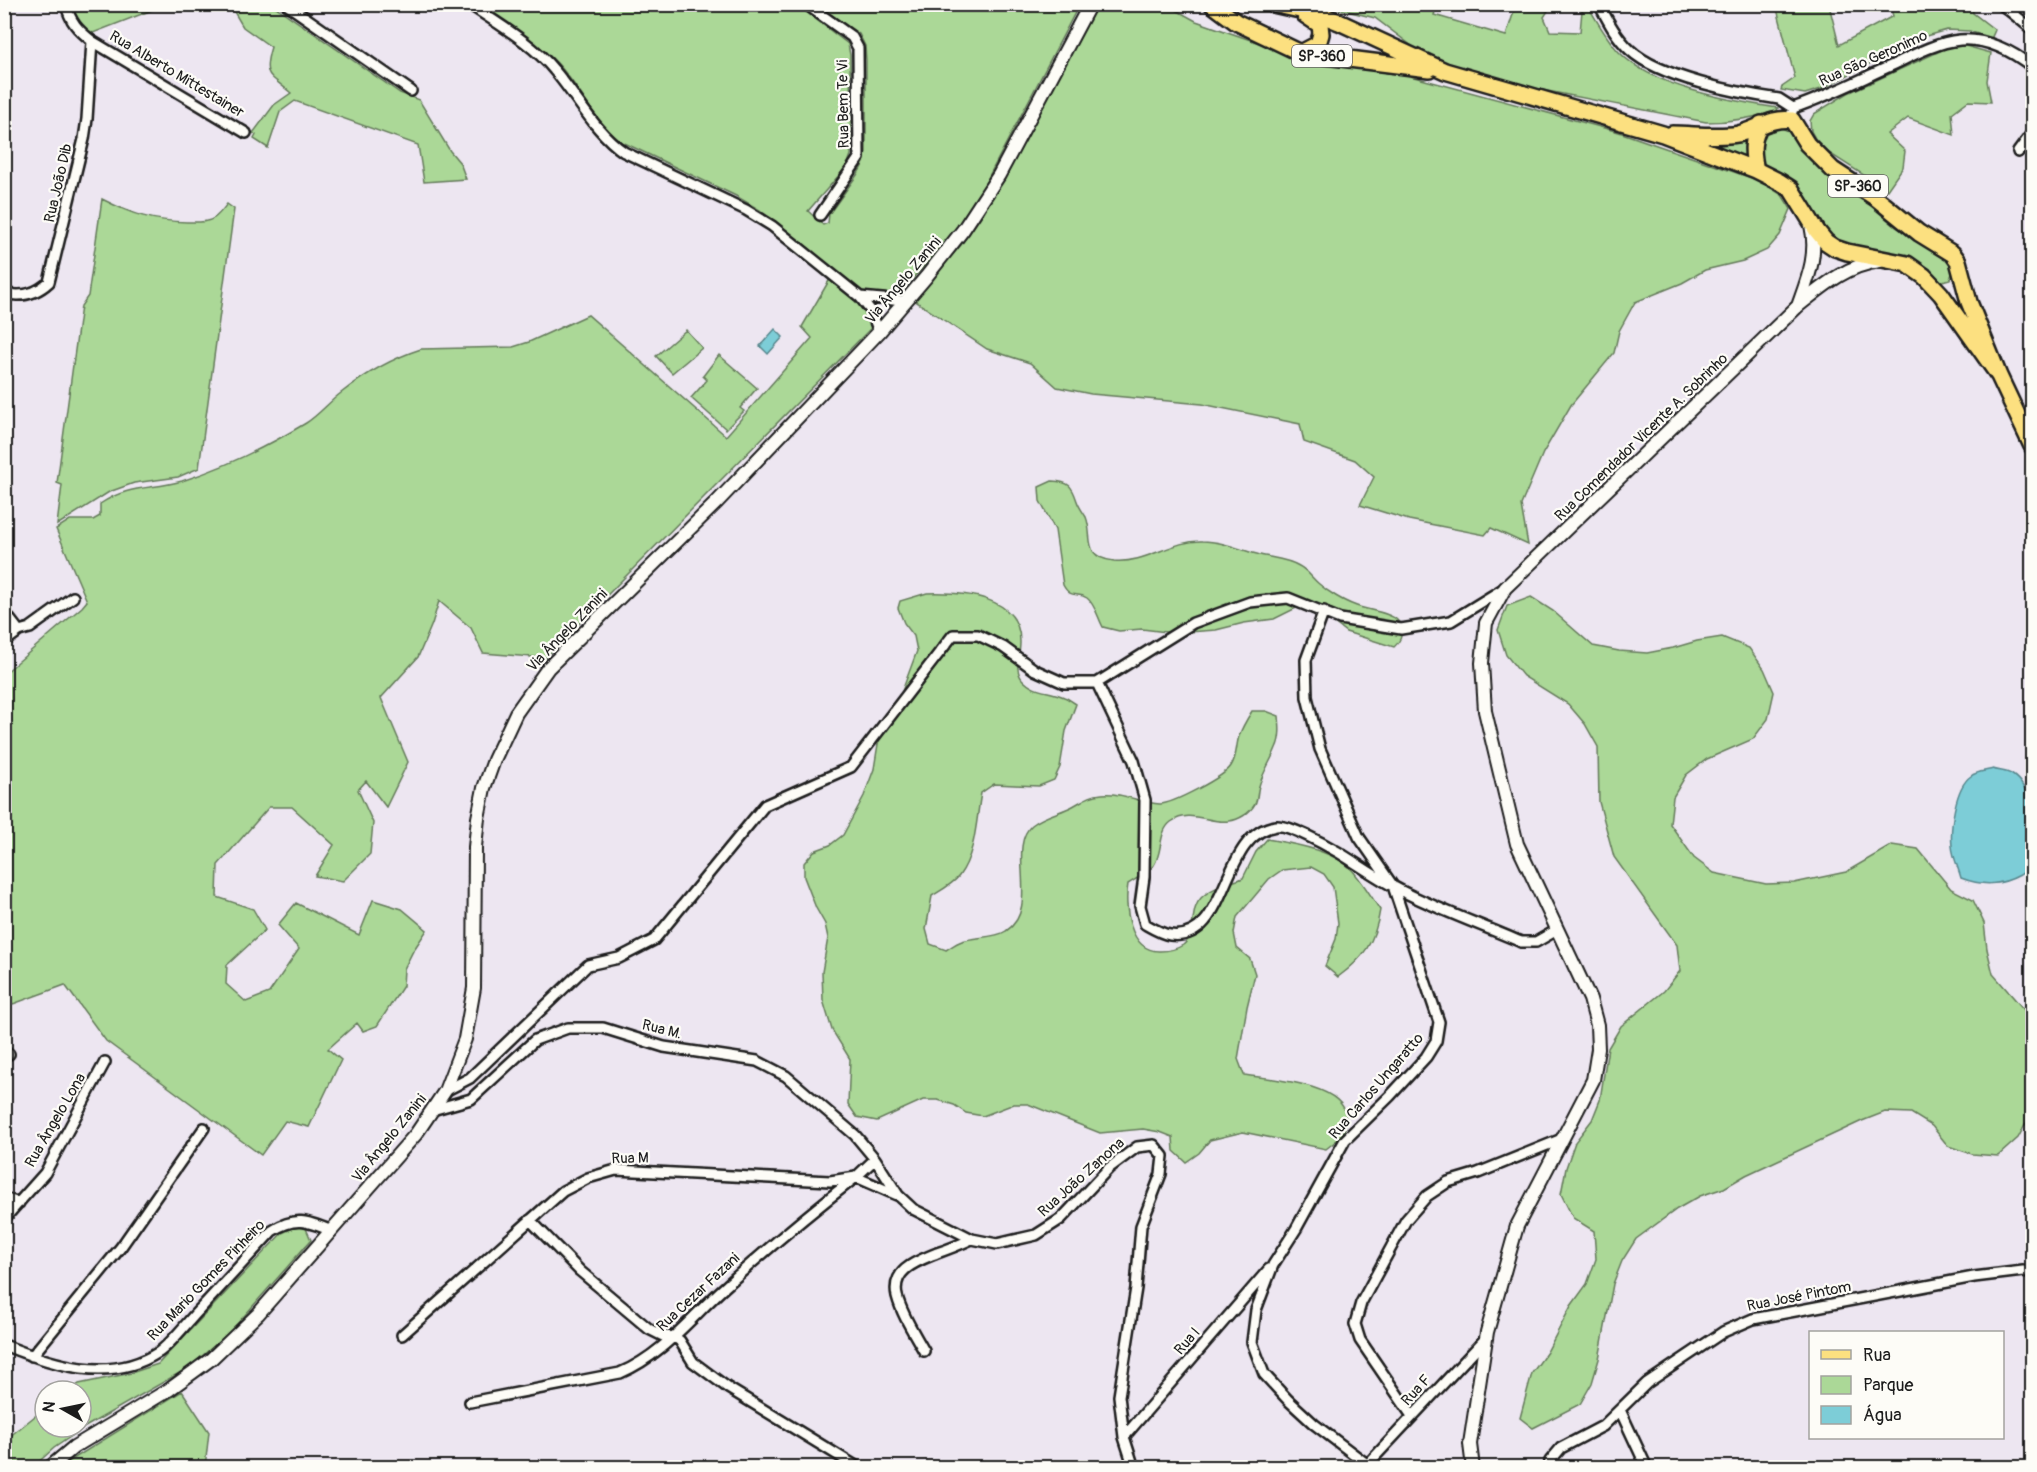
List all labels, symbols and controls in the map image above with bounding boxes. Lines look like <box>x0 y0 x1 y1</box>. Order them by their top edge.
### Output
street label: Rua São Geronimo <box>1816 26 1930 91</box>
street label: Rua Alberto Mittestainer <box>106 27 248 122</box>
road number: SP-360 <box>1292 45 1352 67</box>
street label: Rua Bem Te Vi <box>833 59 854 148</box>
street label: Rua João Dib <box>40 142 77 224</box>
road number: SP-360 <box>1828 175 1888 197</box>
street label: Via Ângelo Zanini <box>861 233 946 328</box>
street label: Rua Comendador Vicente A. Sobrinho <box>1551 349 1732 525</box>
street label: Via Ângelo Zanini <box>523 585 612 676</box>
street label: Rua M. <box>640 1015 684 1044</box>
street label: Rua Carlos Ungaratto <box>1325 1029 1428 1143</box>
street label: Rua Ângelo Lona <box>21 1070 90 1171</box>
street label: Via Ângelo Zanini <box>348 1090 431 1186</box>
street label: Rua João Zanona <box>1034 1134 1128 1221</box>
street label: Rua M <box>611 1149 649 1168</box>
street label: Rua Mario Gomes Pinheiro <box>144 1216 269 1345</box>
street label: Rua Cezar Fazani <box>653 1249 744 1336</box>
street label: Rua José Pintom <box>1745 1277 1853 1316</box>
street label: Rua I <box>1170 1324 1205 1359</box>
legend <box>1809 1331 2004 1439</box>
text: Rua <box>1863 1344 1891 1367</box>
street label: Rua F <box>1397 1371 1435 1410</box>
text: Parque <box>1863 1374 1913 1397</box>
north arrow <box>33 1379 93 1439</box>
text: N <box>38 1400 60 1414</box>
text: Água <box>1863 1404 1902 1427</box>

